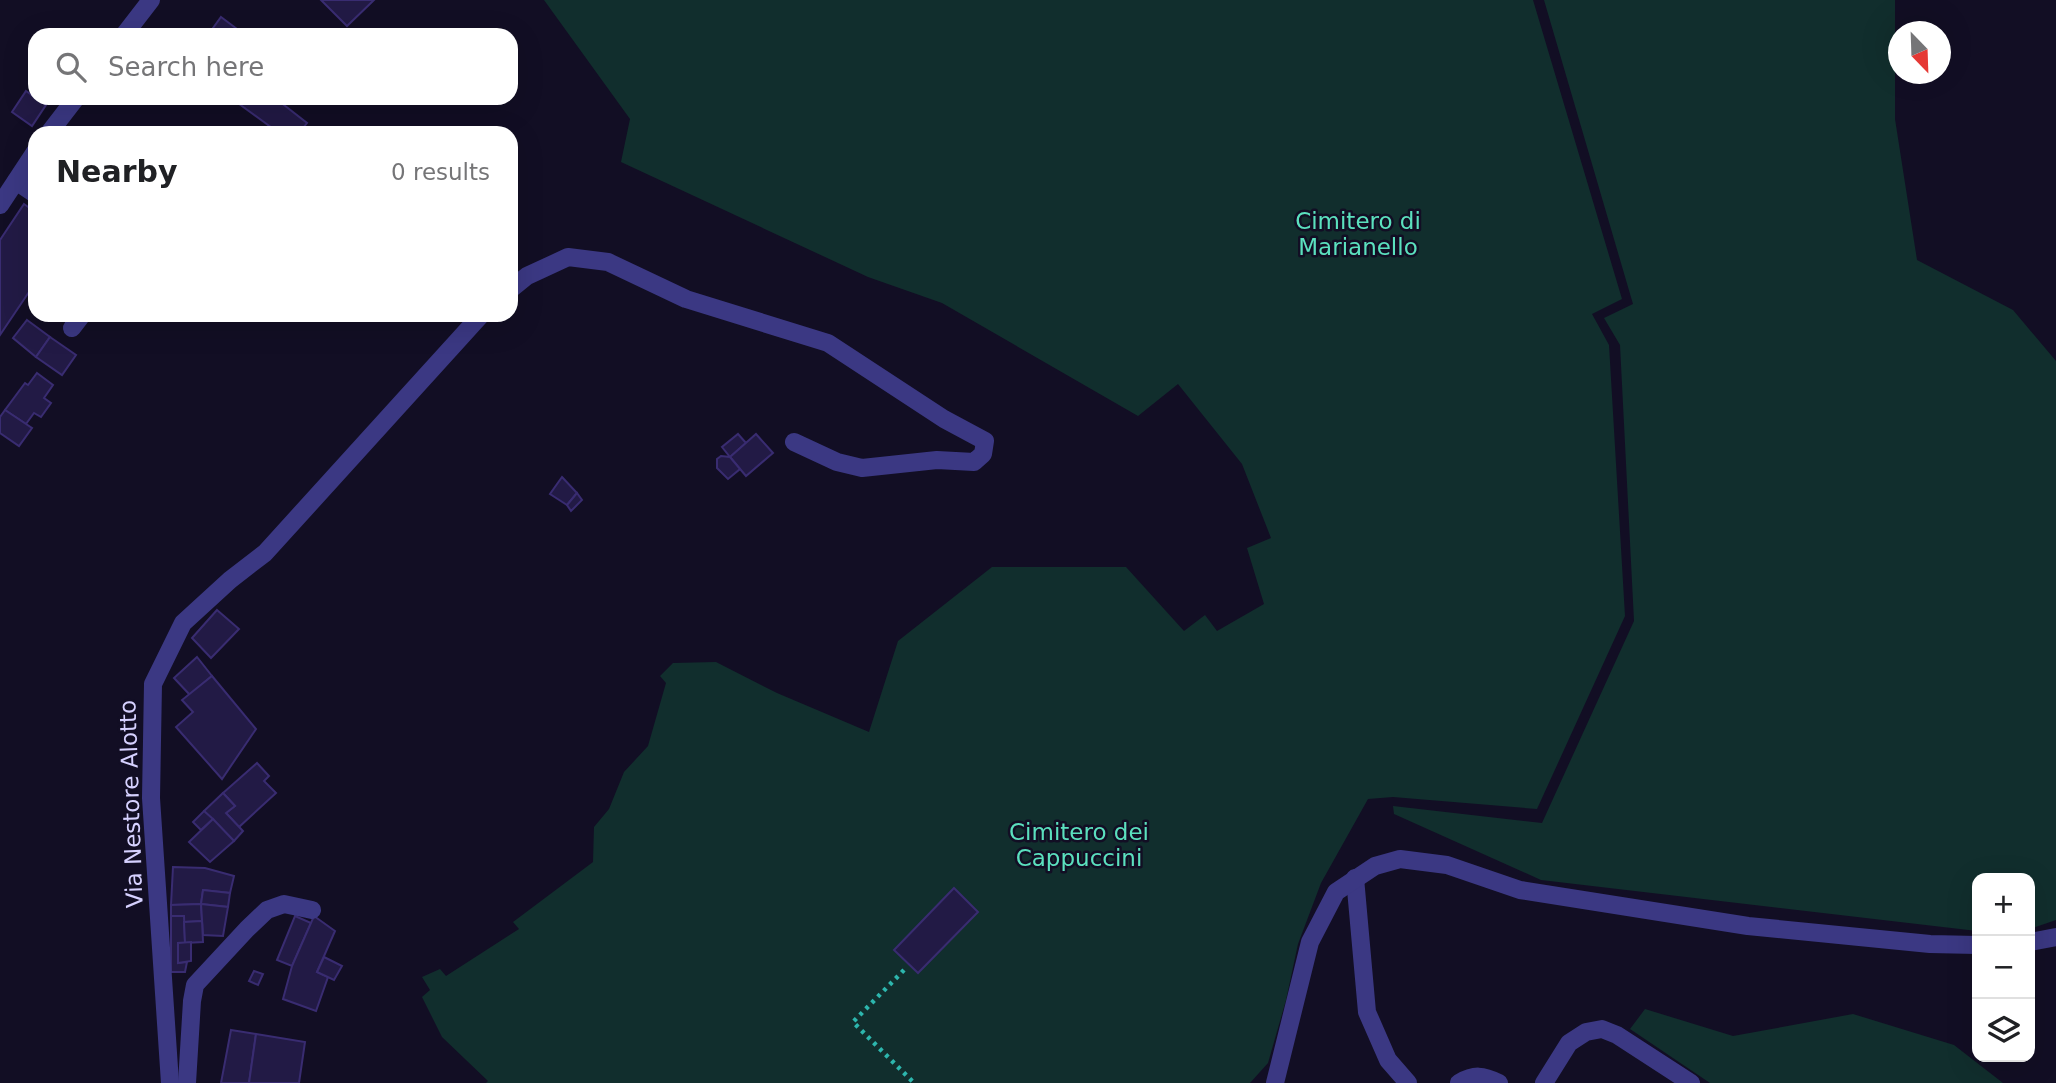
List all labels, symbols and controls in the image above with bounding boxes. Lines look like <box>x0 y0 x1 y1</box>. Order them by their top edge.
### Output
north arrow <box>1888 21 1951 84</box>
search box <box>28 28 518 105</box>
icon: search <box>52 48 90 86</box>
text: Search here <box>108 52 264 82</box>
text: Nearby <box>56 154 178 189</box>
text: 0 results <box>391 159 490 185</box>
park label: Cimitero di Marianello <box>1295 208 1421 260</box>
street label: Via Nestore Alotto <box>114 700 148 908</box>
park label: Cimitero dei Cappuccini <box>1009 819 1149 871</box>
map controls <box>1972 873 2035 1062</box>
button: + <box>1972 873 2035 936</box>
button: − <box>1972 936 2035 999</box>
button: layers <box>1972 999 2035 1062</box>

